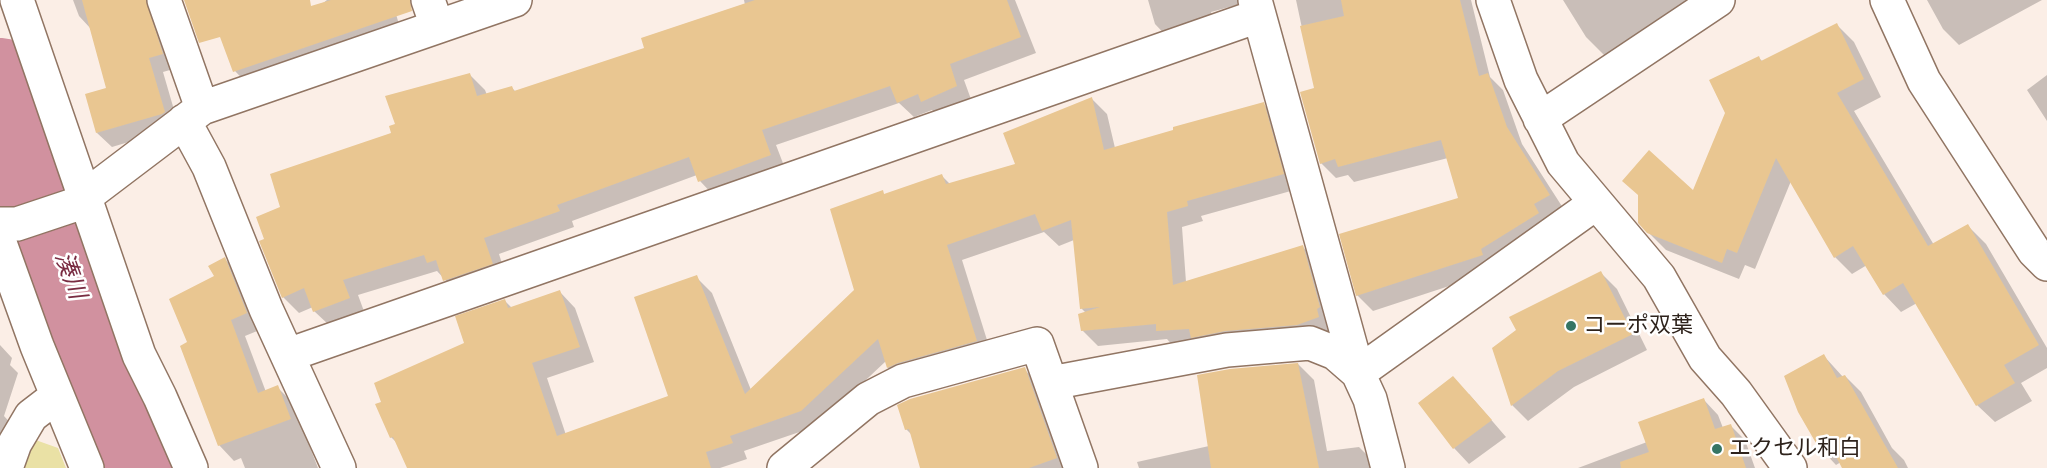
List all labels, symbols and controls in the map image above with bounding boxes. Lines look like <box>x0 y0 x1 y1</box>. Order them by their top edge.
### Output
water label: 湊川 <box>47 249 91 303</box>
place label: コーポ双葉 <box>1583 313 1693 339</box>
marker: コーポ双葉 <box>1564 319 1578 333</box>
place label: エクセル和白 <box>1729 436 1861 462</box>
marker: エクセル和白 <box>1710 442 1724 456</box>

